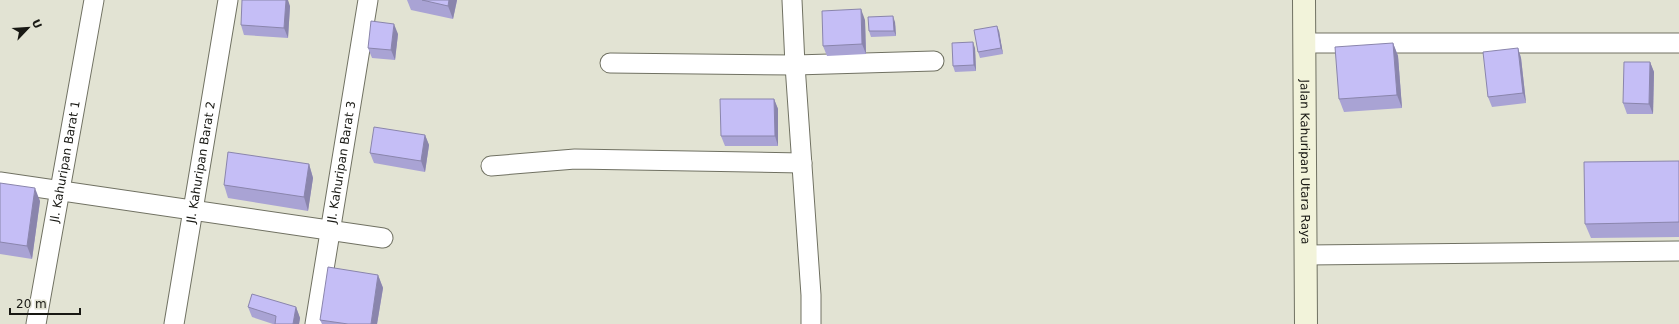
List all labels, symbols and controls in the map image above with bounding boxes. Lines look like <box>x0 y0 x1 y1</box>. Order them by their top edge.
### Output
north arrow <box>8 8 48 48</box>
text: U <box>29 17 44 31</box>
street label: Jalan Kahuripan Utara Raya <box>1297 79 1313 244</box>
street label: Jl. Kahuripan Barat 1 <box>47 100 83 225</box>
street label: Jl. Kahuripan Barat 2 <box>184 100 218 225</box>
street label: Jl. Kahuripan Barat 3 <box>324 100 358 225</box>
scale bar <box>10 290 80 316</box>
text: 20 m <box>16 297 47 311</box>

